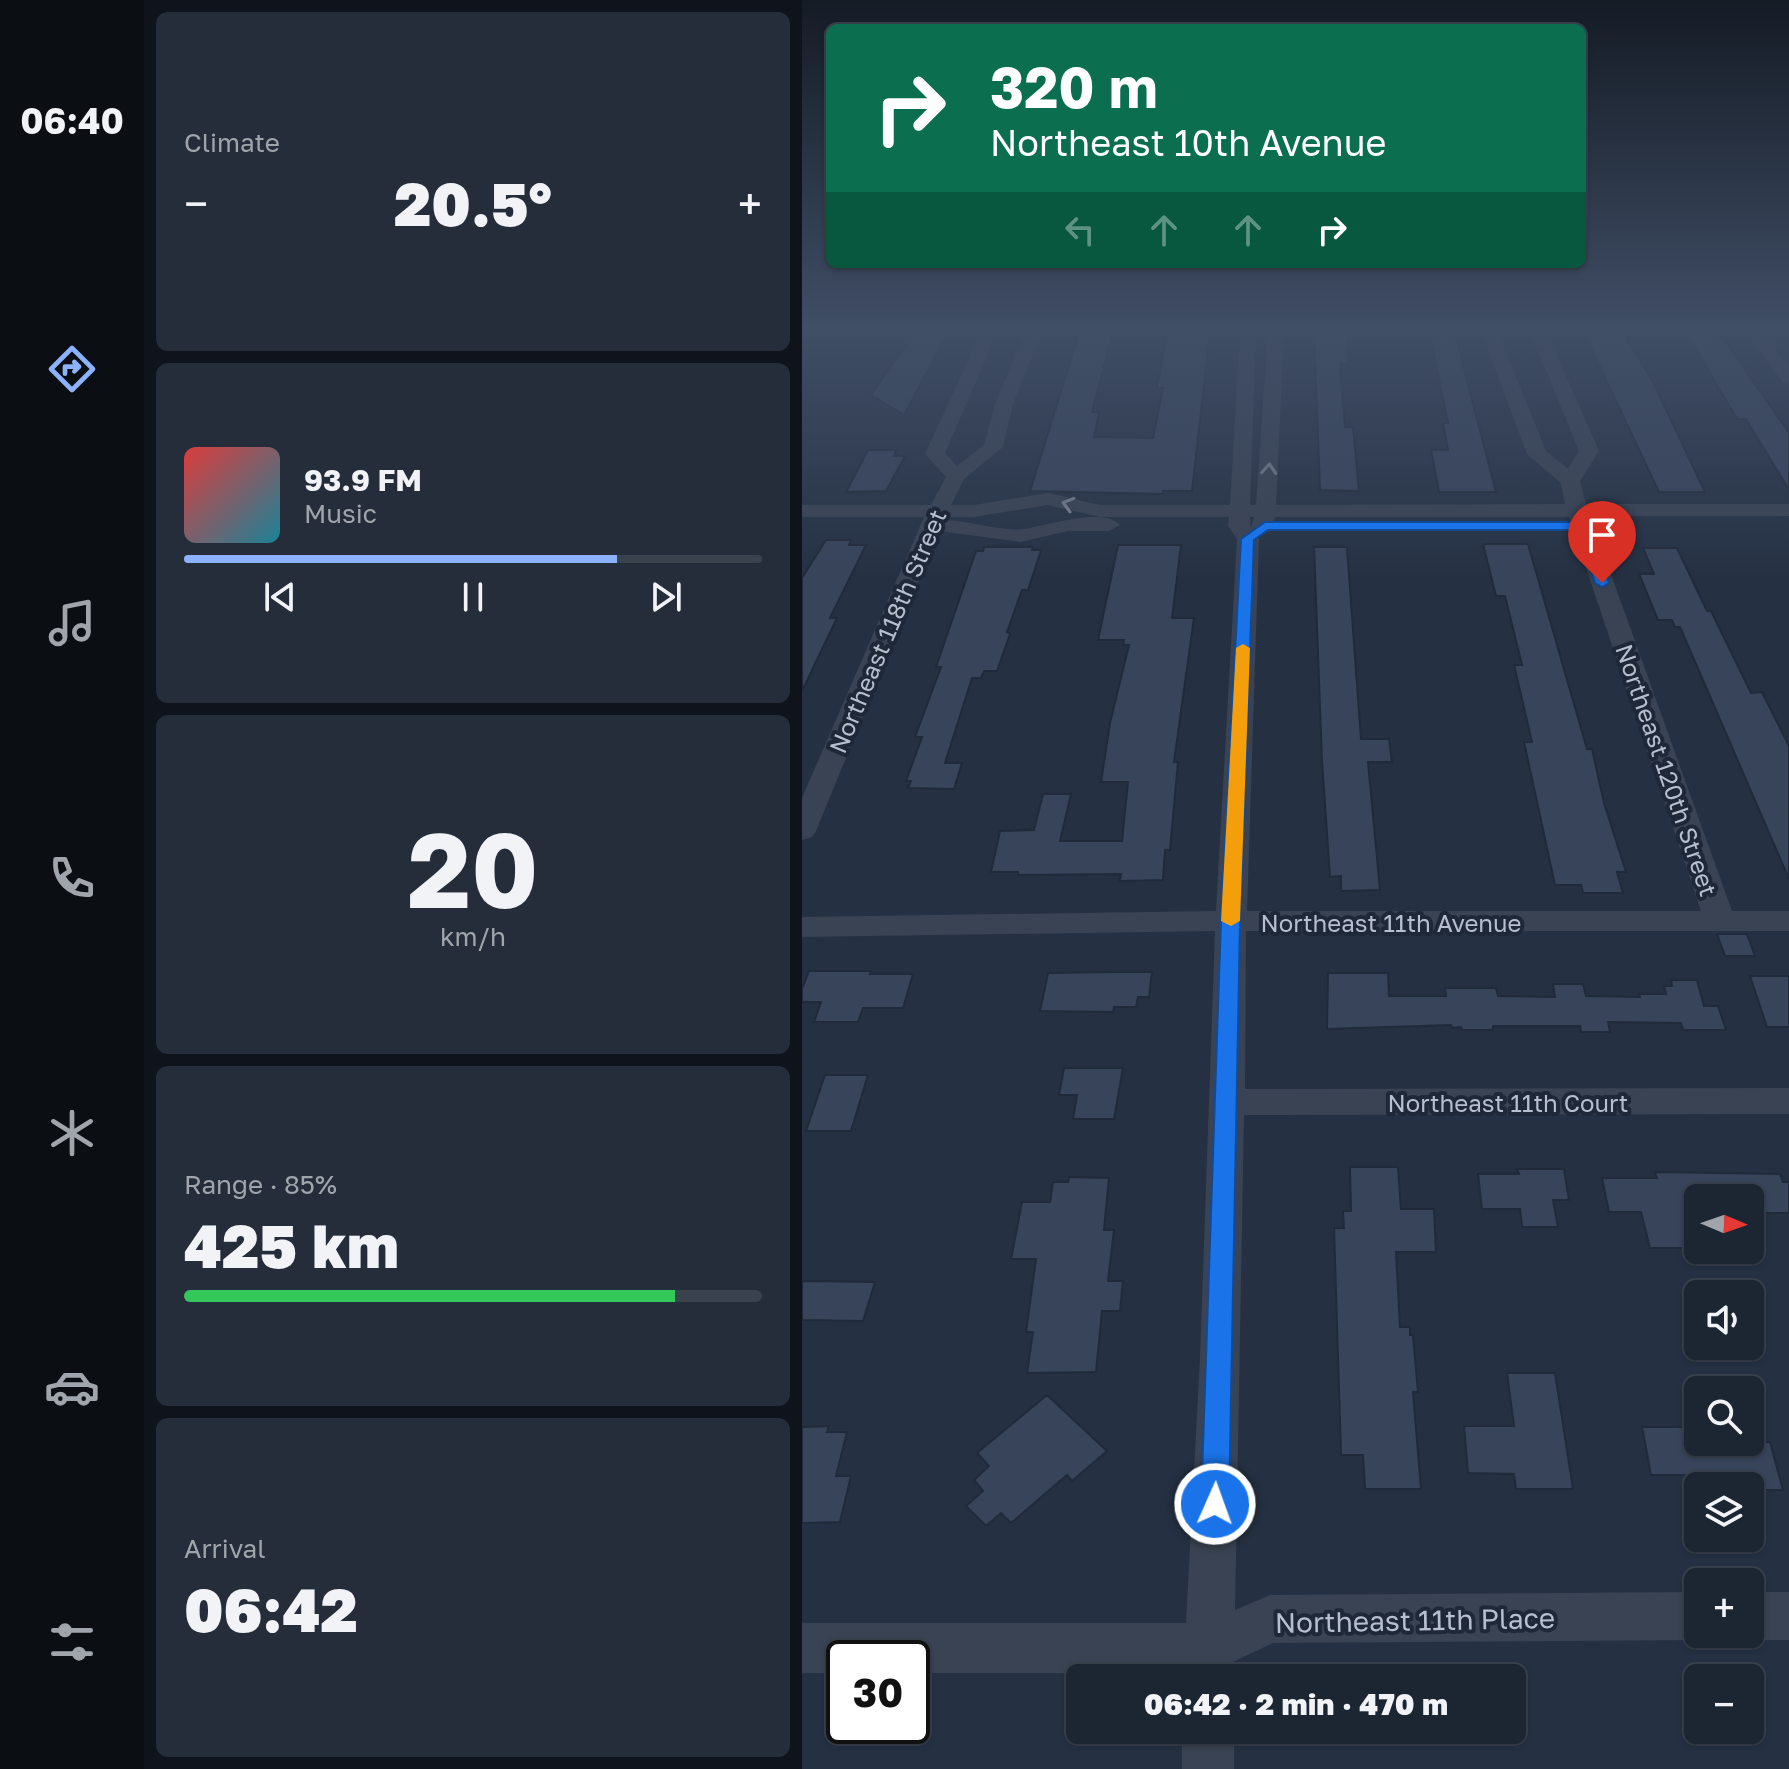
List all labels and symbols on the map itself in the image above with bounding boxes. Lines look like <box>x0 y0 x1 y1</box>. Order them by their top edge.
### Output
one-way arrow <box>1260 462 1277 475</box>
one-way arrow <box>1062 497 1075 513</box>
pin <box>1568 501 1636 583</box>
street label: Northeast 118th Street <box>822 505 952 757</box>
street label: Northeast 120th Street <box>1610 640 1724 900</box>
street label: Northeast 11th Avenue <box>1261 908 1522 937</box>
street label: Northeast 11th Court <box>1388 1088 1628 1117</box>
north arrow <box>1684 1184 1764 1264</box>
position arrow <box>1173 1462 1257 1546</box>
street label: Northeast 11th Place <box>1275 1601 1555 1639</box>
speed limit sign: 30 <box>826 1640 930 1744</box>

